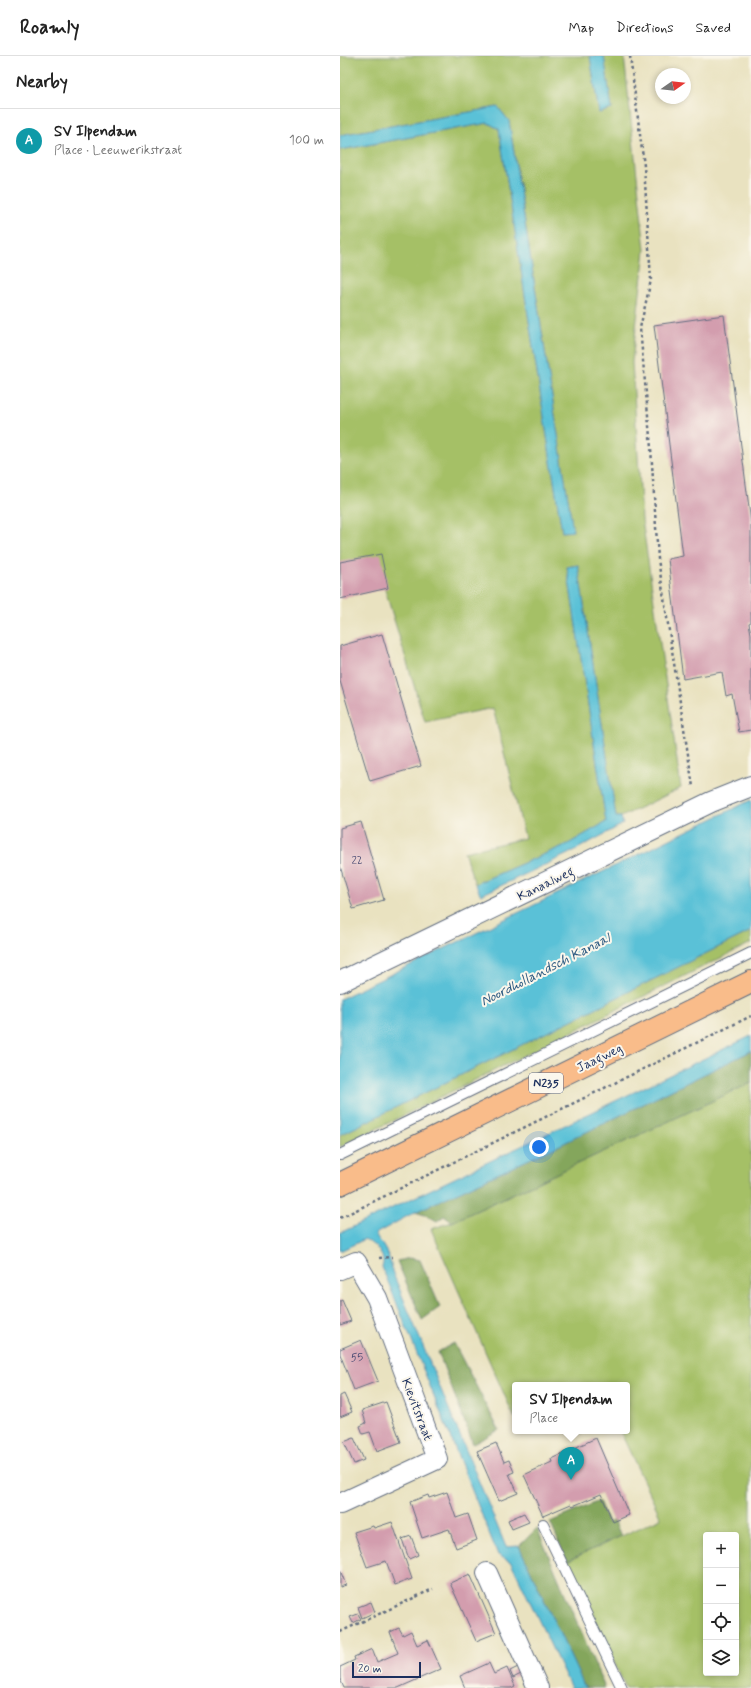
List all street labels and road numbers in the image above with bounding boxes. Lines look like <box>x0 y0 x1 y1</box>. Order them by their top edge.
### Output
street label: Kanaalweg <box>515 863 578 907</box>
street label: Jaagweg <box>574 1040 626 1078</box>
road number: N235 <box>529 1073 563 1093</box>
street label: Kievitstraat <box>397 1376 436 1443</box>

